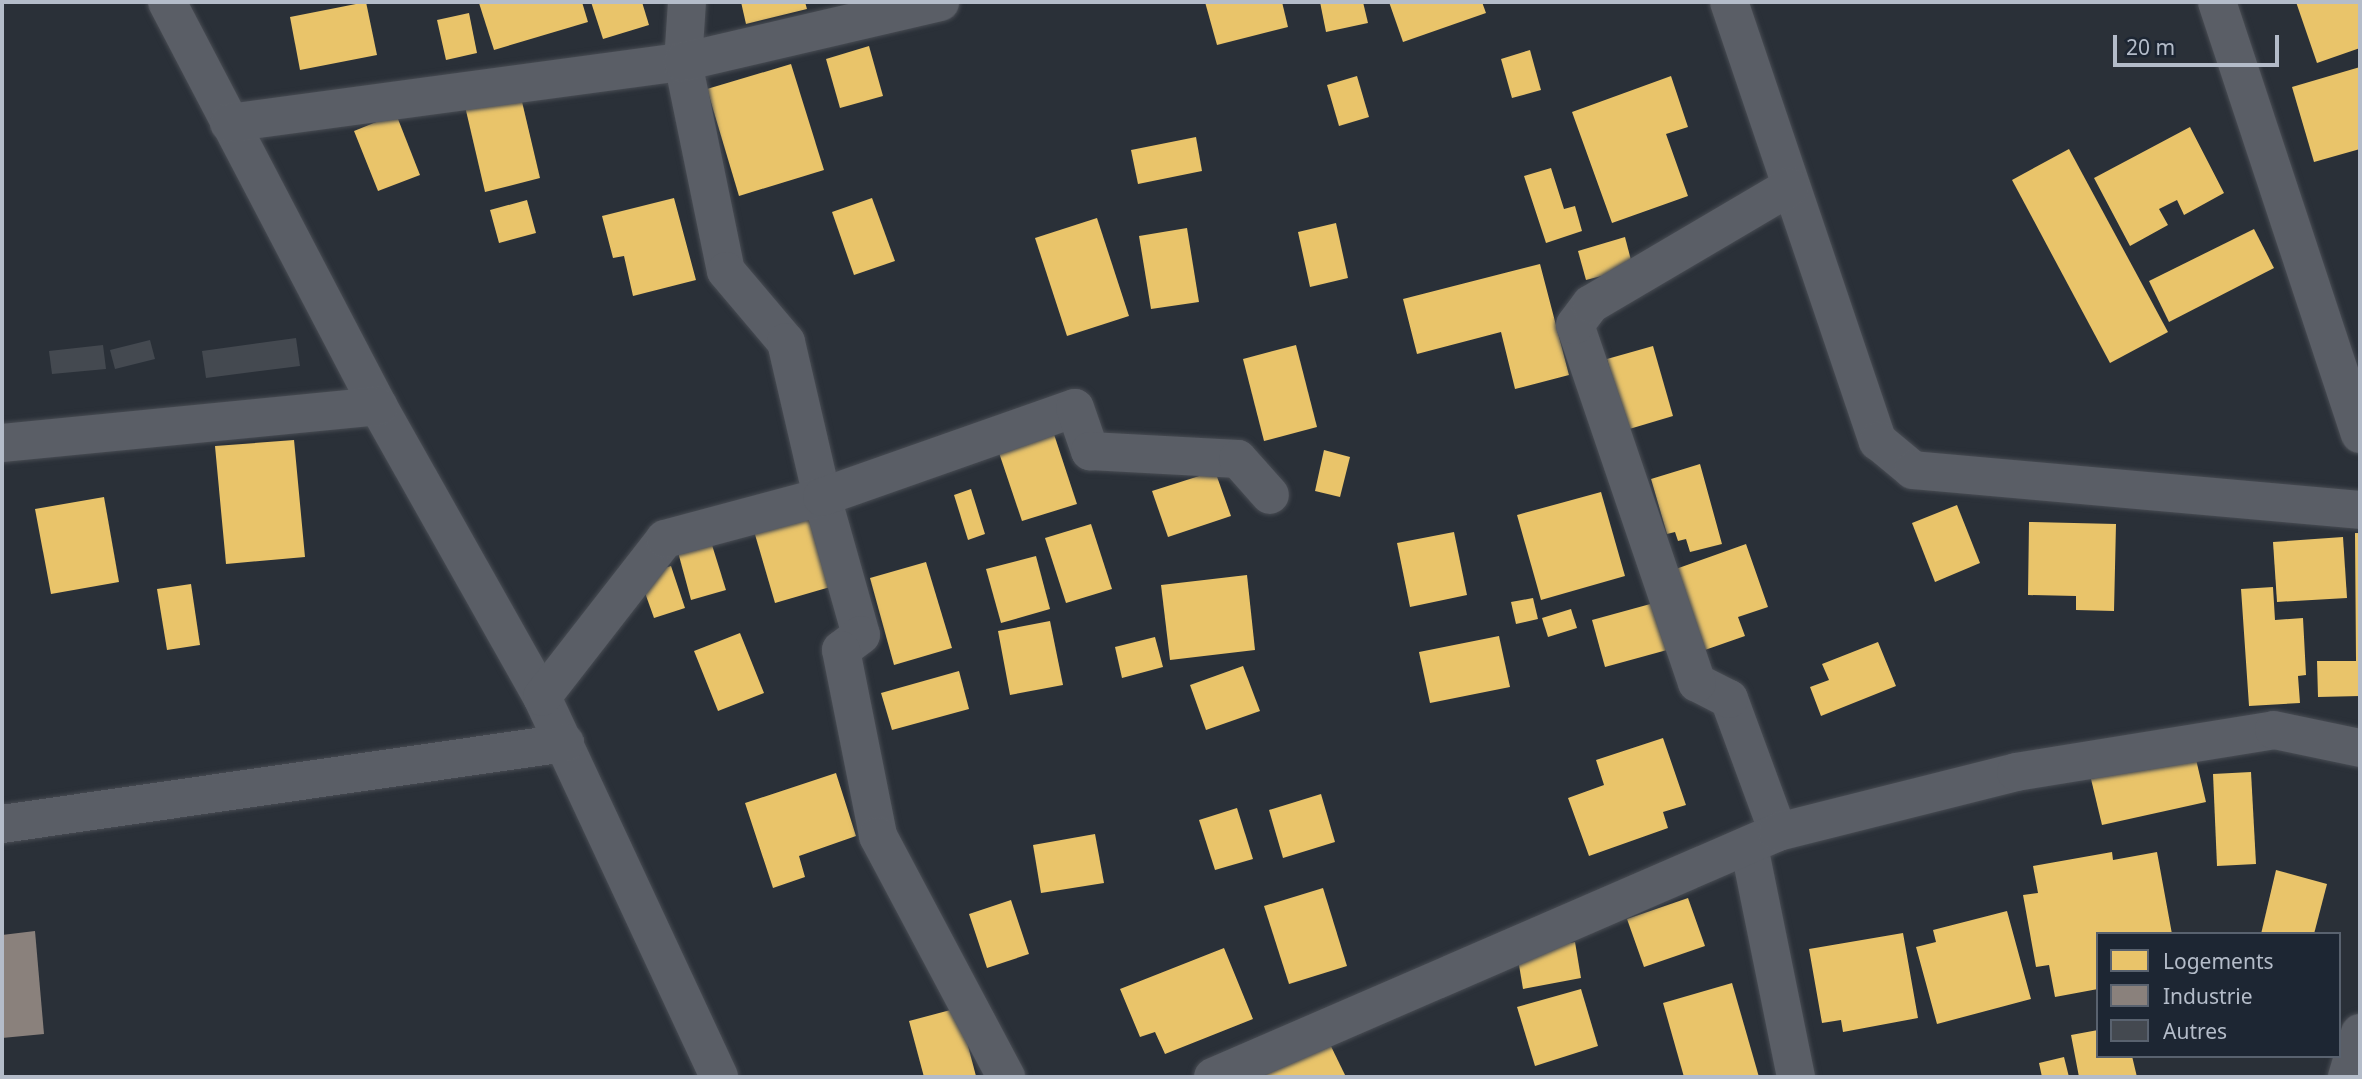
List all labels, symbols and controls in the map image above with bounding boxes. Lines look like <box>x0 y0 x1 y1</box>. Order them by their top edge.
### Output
scale bar <box>2117 21 2283 65</box>
text: 20 m <box>2126 33 2175 61</box>
legend <box>2096 932 2341 1058</box>
text: Logements <box>2163 947 2274 975</box>
text: Industrie <box>2163 982 2253 1010</box>
text: Autres <box>2163 1017 2227 1045</box>

